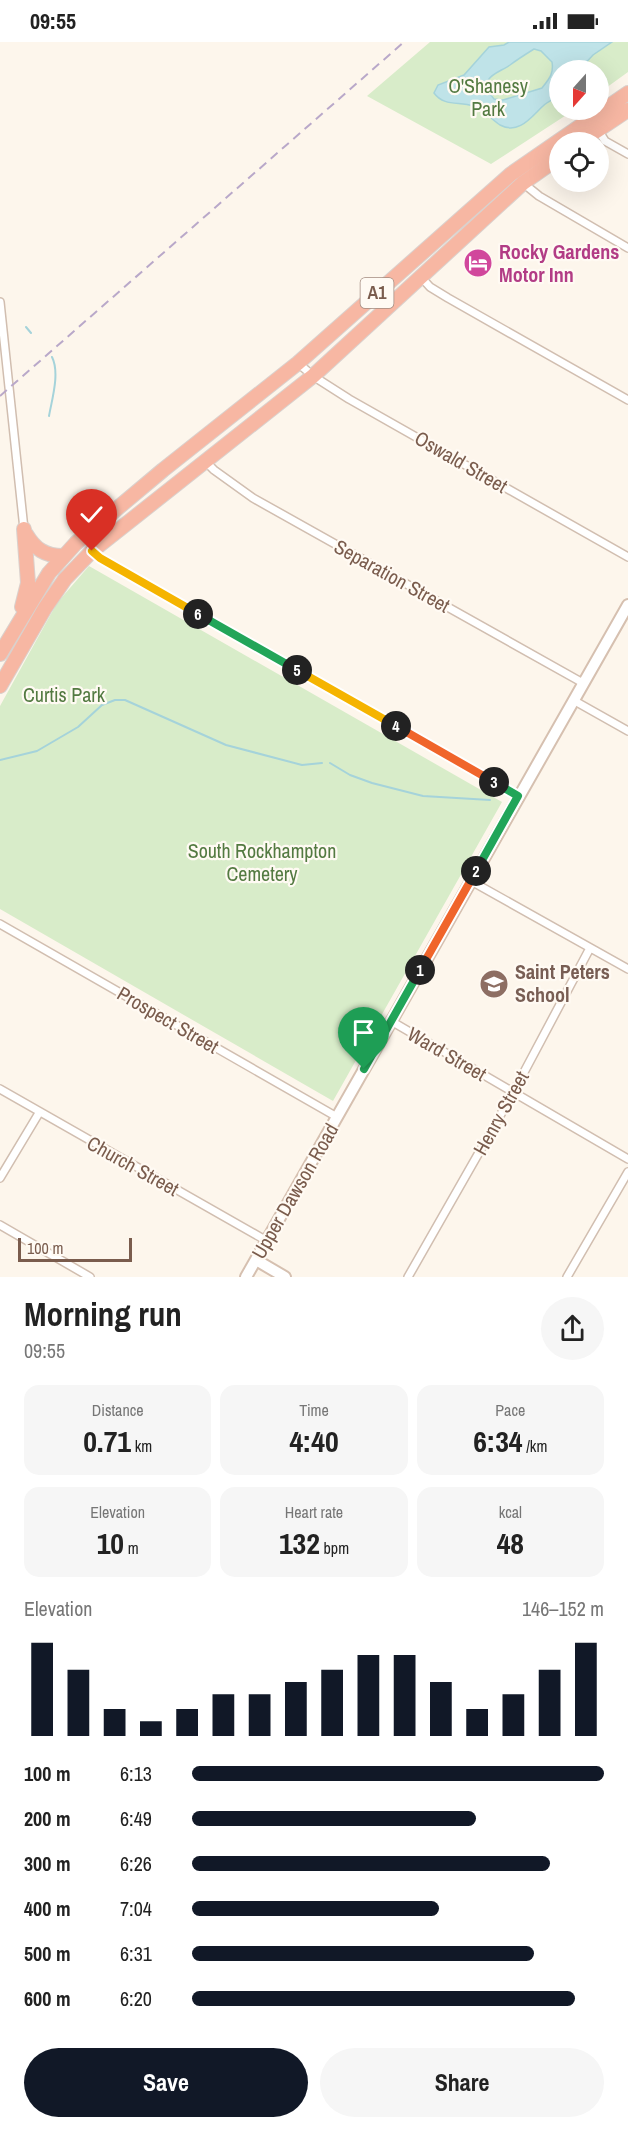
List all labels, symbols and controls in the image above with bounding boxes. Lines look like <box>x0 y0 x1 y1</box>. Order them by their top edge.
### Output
text: 09:55 <box>30 6 76 36</box>
north arrow <box>549 60 609 120</box>
map controls <box>549 60 609 192</box>
park label: O'Shanesy Park <box>448 72 529 122</box>
button: locate <box>549 132 609 192</box>
place label: Rocky Gardens Motor Inn <box>499 238 619 288</box>
hotel icon: Rocky Gardens Motor Inn <box>462 247 494 279</box>
road number: A1 <box>360 278 394 308</box>
street label: Oswald Street <box>410 424 513 499</box>
pin <box>66 489 117 551</box>
icon: check <box>75 498 108 531</box>
street label: Separation Street <box>329 533 455 619</box>
pin: 6 <box>183 599 213 629</box>
text: 6 <box>194 603 202 625</box>
pin: 5 <box>282 655 312 685</box>
text: 5 <box>293 659 301 681</box>
park label: Curtis Park <box>23 681 106 708</box>
pin: 4 <box>381 711 411 741</box>
text: 4 <box>392 715 400 737</box>
pin: 3 <box>479 767 509 797</box>
text: 3 <box>490 771 498 793</box>
park label: South Rockhampton Cemetery <box>188 837 336 887</box>
pin: 2 <box>461 856 491 886</box>
text: 2 <box>472 860 480 882</box>
pin: 1 <box>405 955 435 985</box>
place label: Saint Peters School <box>515 958 610 1008</box>
text: 1 <box>416 959 424 981</box>
school or university icon: Saint Peters School <box>478 968 510 1000</box>
street label: Prospect Street <box>113 980 224 1060</box>
pin <box>338 1007 389 1069</box>
icon: arrive <box>347 1016 380 1049</box>
street label: Ward Street <box>403 1020 492 1087</box>
street label: Henry Street <box>466 1066 535 1160</box>
street label: Upper Dawson Road <box>245 1118 344 1263</box>
street label: Church Street <box>82 1129 184 1202</box>
scale bar <box>18 1235 132 1262</box>
text: 100 m <box>27 1237 63 1259</box>
text: Morning run <box>24 1292 182 1336</box>
button: share <box>541 1297 604 1360</box>
text: 09:55 <box>24 1337 65 1364</box>
text: Distance <box>92 1399 144 1421</box>
text: Time <box>299 1399 329 1421</box>
text: Pace <box>495 1399 525 1421</box>
text: 0.71 <box>83 1421 131 1461</box>
text: 4:40 <box>289 1421 339 1461</box>
text: 6:34 <box>473 1421 523 1461</box>
text: km <box>131 1435 152 1457</box>
text: /km <box>523 1435 547 1457</box>
text: Elevation <box>90 1501 145 1523</box>
text: Heart rate <box>285 1501 343 1523</box>
text: kcal <box>499 1501 522 1523</box>
text: 10 <box>97 1523 124 1563</box>
text: 132 <box>279 1523 320 1563</box>
text: 48 <box>497 1523 524 1563</box>
text: m <box>124 1537 139 1559</box>
text: bpm <box>320 1537 349 1559</box>
text: Elevation <box>24 1595 92 1622</box>
text: 146–152 m <box>522 1595 604 1622</box>
text: 100 m <box>24 1760 71 1787</box>
text: 6:13 <box>120 1760 152 1787</box>
text: 200 m <box>24 1805 71 1832</box>
text: 6:49 <box>120 1805 152 1832</box>
text: 300 m <box>24 1850 71 1877</box>
text: 6:26 <box>120 1850 152 1877</box>
text: 400 m <box>24 1895 71 1922</box>
text: 7:04 <box>120 1895 152 1922</box>
text: 500 m <box>24 1940 71 1967</box>
text: 6:31 <box>120 1940 152 1967</box>
text: 600 m <box>24 1985 71 2012</box>
text: 6:20 <box>120 1985 152 2012</box>
button: Save <box>24 2048 308 2117</box>
button: Share <box>320 2048 604 2117</box>

